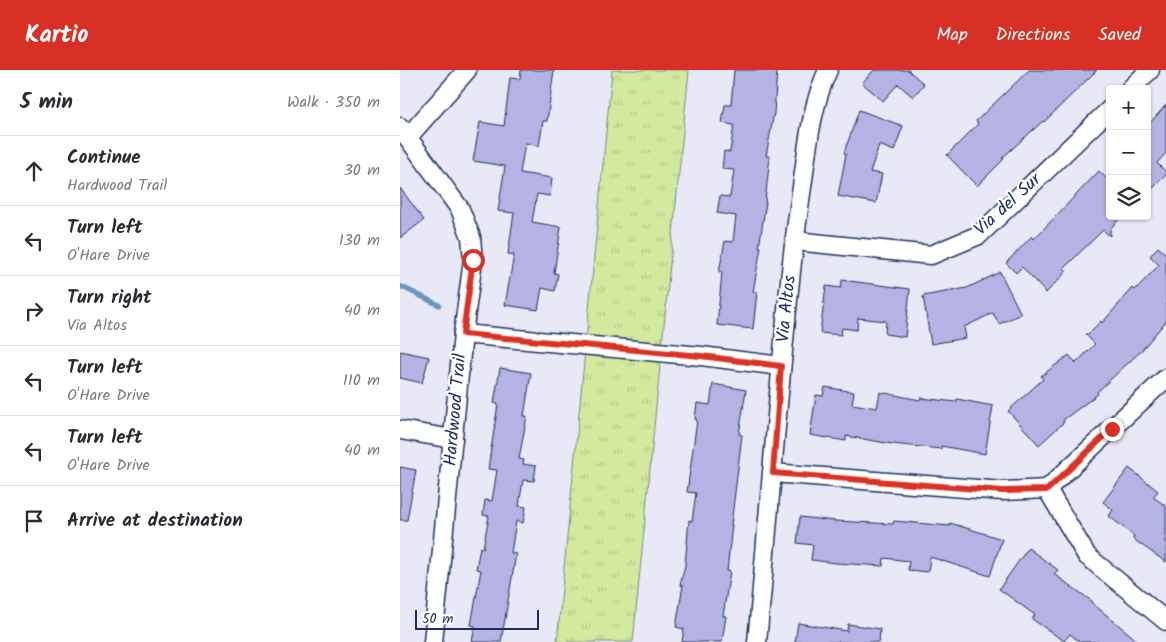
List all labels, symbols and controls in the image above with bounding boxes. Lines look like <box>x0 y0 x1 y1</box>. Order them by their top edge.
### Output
text: Kartio <box>25 16 88 55</box>
text: Map <box>936 21 968 50</box>
text: Directions <box>996 21 1070 50</box>
text: Saved <box>1098 21 1141 50</box>
map controls <box>1106 85 1151 220</box>
button: + <box>1106 85 1151 130</box>
text: 5 min <box>20 86 73 119</box>
text: Walk · 350 m <box>287 90 380 115</box>
button: − <box>1106 130 1151 175</box>
text: Continue <box>67 143 140 173</box>
icon: ahead <box>20 157 48 185</box>
text: 30 m <box>344 158 380 183</box>
street label: Via del Sur <box>968 166 1049 243</box>
text: Hardwood Trail <box>67 173 167 198</box>
button: layers <box>1106 175 1151 220</box>
text: Turn left <box>67 213 142 243</box>
icon: left <box>20 227 48 255</box>
text: 130 m <box>339 228 380 253</box>
text: O'Hare Drive <box>67 243 150 268</box>
route start <box>462 249 485 272</box>
street label: Via Altos <box>769 274 805 344</box>
text: Turn right <box>67 283 152 313</box>
icon: right <box>20 297 48 325</box>
text: 40 m <box>344 298 380 323</box>
text: Via Altos <box>67 313 127 338</box>
street label: Hardwood Trail <box>437 352 475 467</box>
text: Turn left <box>67 353 142 383</box>
icon: left <box>20 367 48 395</box>
text: 110 m <box>343 368 380 393</box>
text: O'Hare Drive <box>67 383 150 408</box>
route end <box>1101 418 1124 441</box>
text: Turn left <box>67 423 142 453</box>
icon: left <box>20 437 48 465</box>
text: 40 m <box>344 438 380 463</box>
text: O'Hare Drive <box>67 453 150 478</box>
text: Arrive at destination <box>67 506 243 536</box>
icon: arrive <box>20 507 48 535</box>
scale bar <box>415 607 539 630</box>
text: 50 m <box>422 608 453 630</box>

